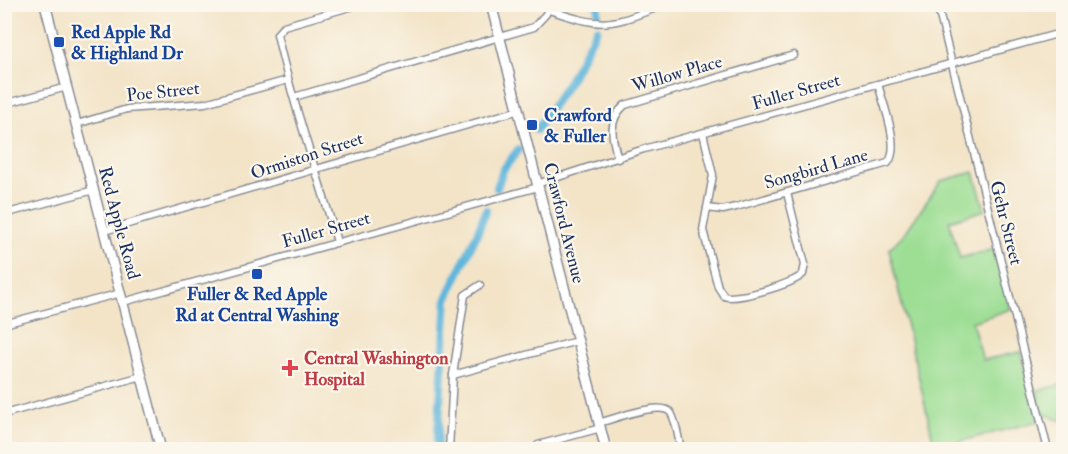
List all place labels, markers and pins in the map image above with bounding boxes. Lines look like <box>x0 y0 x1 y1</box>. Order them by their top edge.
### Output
place label: Red Apple Rd & Highland Dr <box>71 21 183 65</box>
marker: Red Apple Rd & Highland Dr <box>52 35 66 49</box>
place label: Crawford & Fuller <box>544 104 612 148</box>
marker: Crawford & Fuller <box>525 118 539 132</box>
marker: Fuller & Red Apple Rd at Central Washing <box>250 267 264 281</box>
place label: Fuller & Red Apple Rd at Central Washing <box>175 283 340 327</box>
place label: Central Washington Hospital <box>304 347 449 391</box>
marker: Central Washington Hospital <box>281 359 299 377</box>

